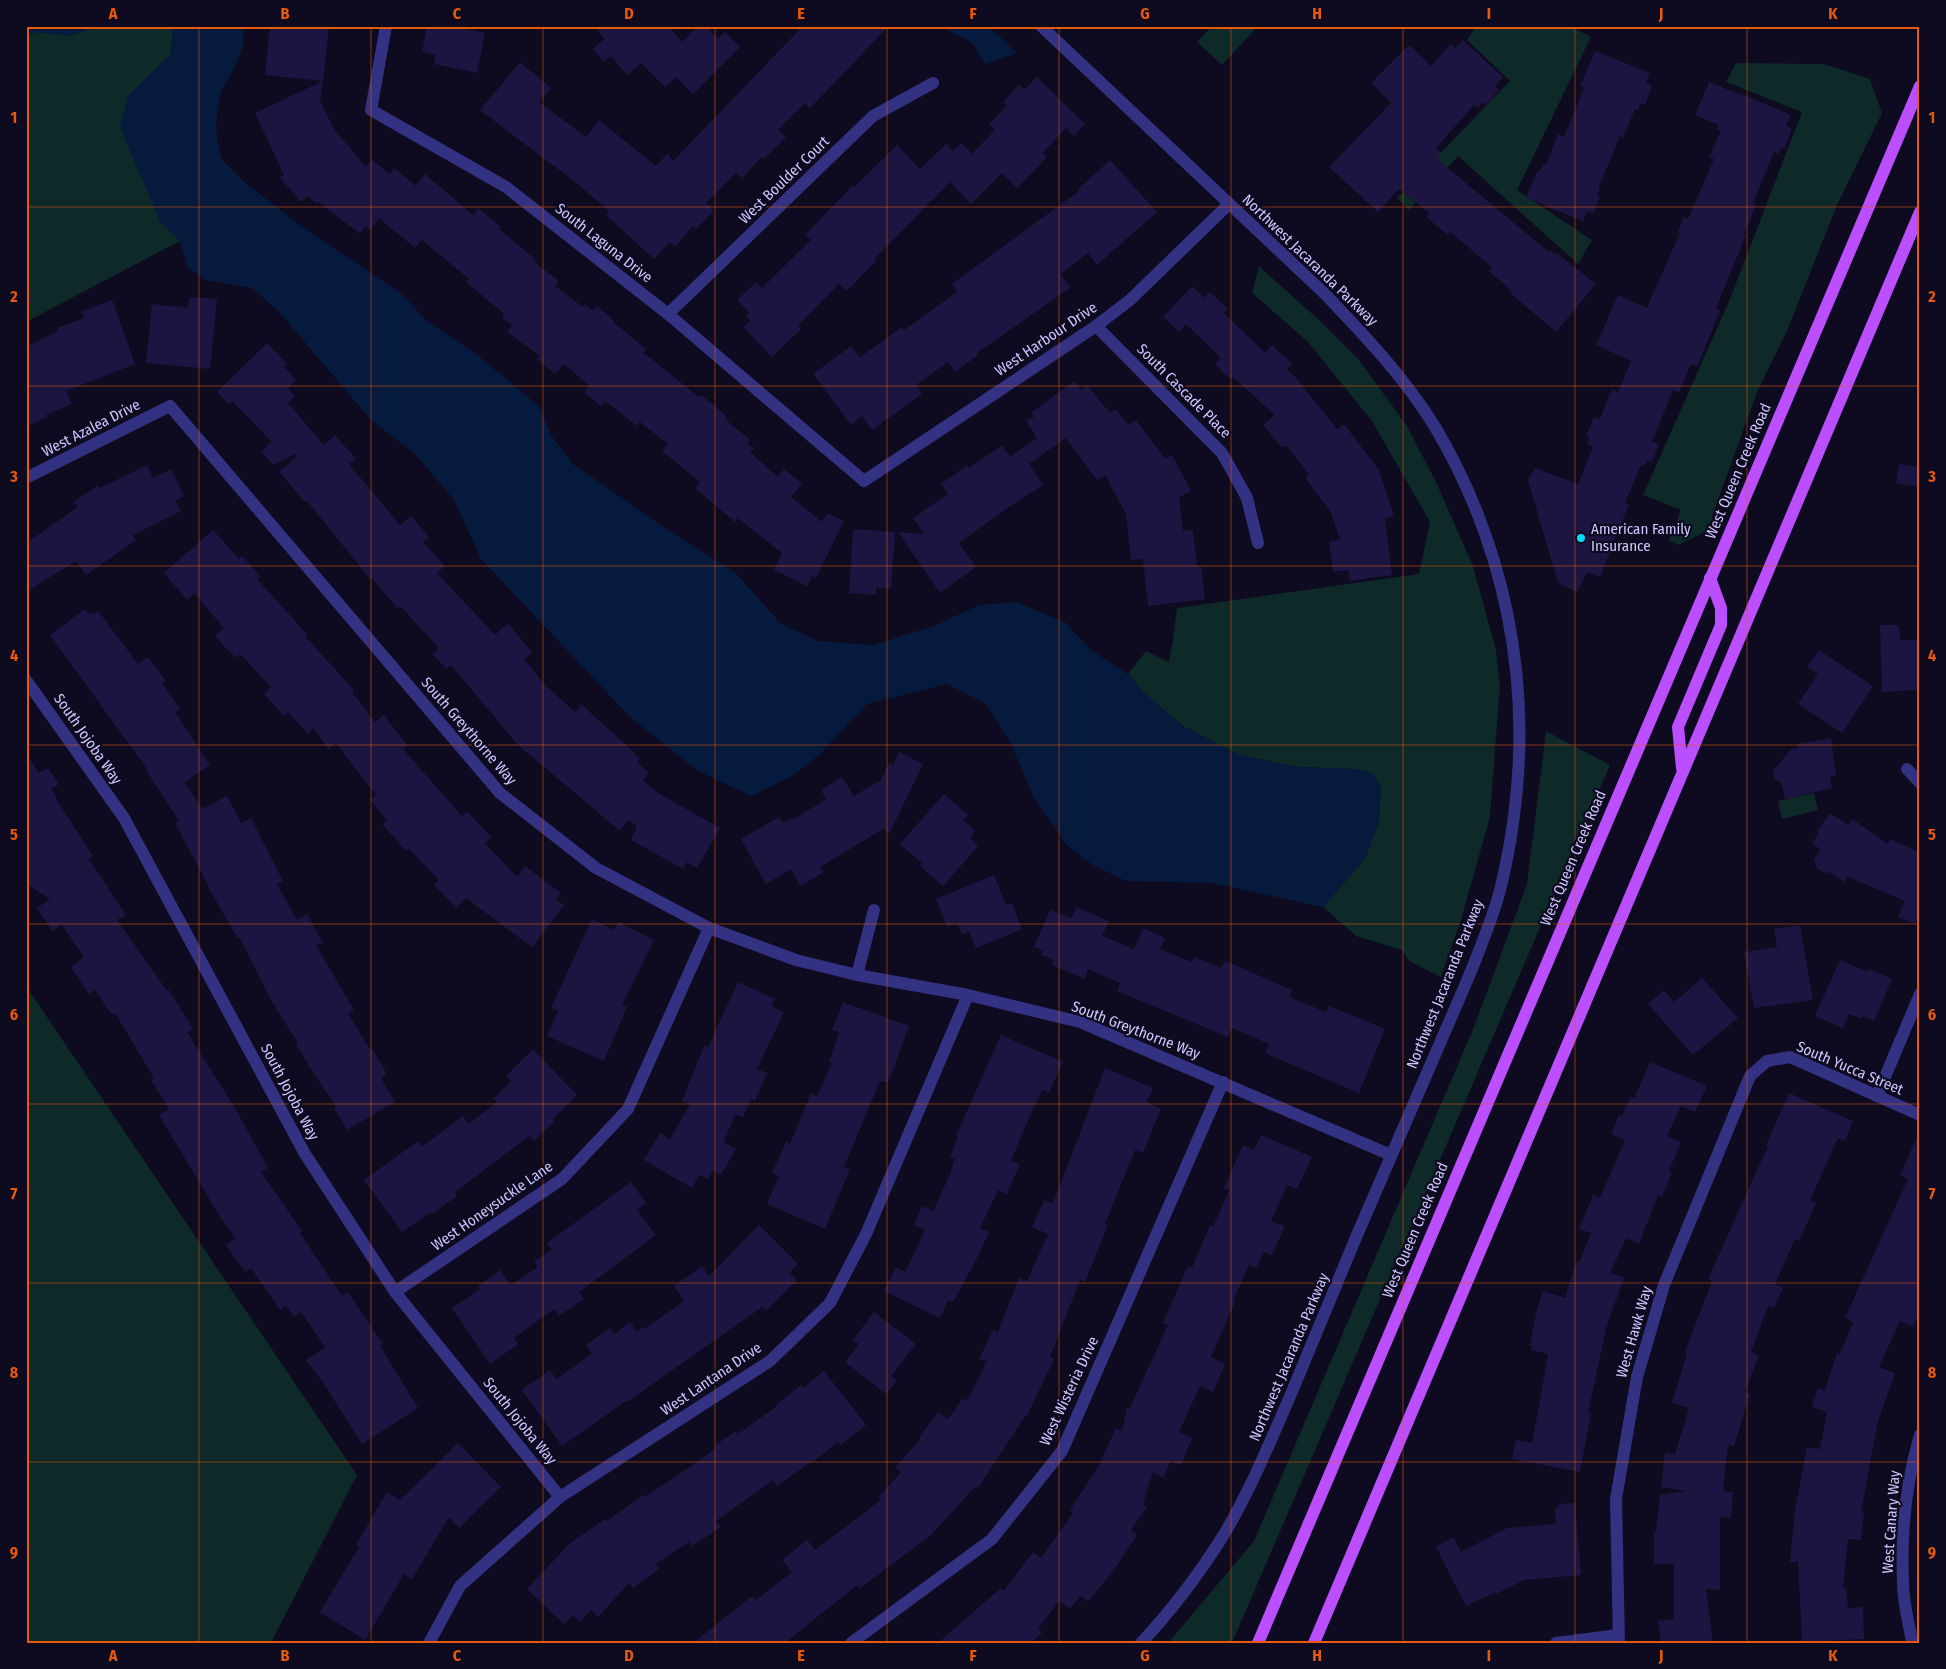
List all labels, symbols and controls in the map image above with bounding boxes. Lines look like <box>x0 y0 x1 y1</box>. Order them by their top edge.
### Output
text: A <box>108 4 118 23</box>
text: B <box>281 4 290 23</box>
text: C <box>453 4 462 23</box>
text: D <box>624 4 634 23</box>
text: E <box>797 4 805 23</box>
text: F <box>969 4 977 23</box>
text: G <box>1140 4 1150 23</box>
text: H <box>1312 4 1322 23</box>
text: I <box>1487 4 1491 23</box>
text: J <box>1658 4 1663 23</box>
text: K <box>1828 4 1838 23</box>
text: 1 <box>11 108 17 127</box>
text: 1 <box>1929 108 1935 127</box>
street label: West Boulder Court <box>735 132 833 228</box>
street label: Northwest Jacaranda Parkway <box>1239 191 1382 330</box>
street label: South Laguna Drive <box>552 199 656 287</box>
text: 2 <box>9 287 18 306</box>
text: 2 <box>1927 287 1936 306</box>
street label: West Harbour Drive <box>992 298 1100 380</box>
street label: South Cascade Place <box>1133 340 1235 442</box>
street label: West Azalea Drive <box>39 395 143 461</box>
street label: West Queen Creek Road <box>1701 401 1775 541</box>
text: 3 <box>9 467 18 486</box>
text: 3 <box>1927 467 1936 486</box>
place label: American Family Insurance <box>1591 520 1691 555</box>
marker: American Family Insurance <box>1575 532 1587 544</box>
text: 4 <box>10 646 18 665</box>
text: 4 <box>1928 646 1936 665</box>
street label: South Greythorne Way <box>417 674 521 789</box>
street label: South Jojoba Way <box>50 690 126 788</box>
street label: West Queen Creek Road <box>1536 788 1610 928</box>
text: 5 <box>10 825 18 844</box>
text: 5 <box>1928 825 1936 844</box>
street label: Northwest Jacaranda Parkway <box>1403 896 1487 1071</box>
street label: South Greythorne Way <box>1069 997 1203 1063</box>
text: 6 <box>10 1005 18 1024</box>
text: 6 <box>1928 1005 1936 1024</box>
street label: South Yucca Street <box>1794 1037 1906 1099</box>
street label: South Jojoba Way <box>257 1041 323 1144</box>
street label: West Honeysuckle Lane <box>428 1157 556 1255</box>
street label: West Queen Creek Road <box>1378 1160 1452 1300</box>
text: 7 <box>11 1184 18 1203</box>
text: 7 <box>1929 1184 1936 1203</box>
street label: Northwest Jacaranda Parkway <box>1245 1270 1333 1444</box>
street label: West Hawk Way <box>1612 1284 1656 1380</box>
street label: West Wisteria Drive <box>1036 1333 1102 1449</box>
street label: West Lantana Drive <box>657 1339 765 1419</box>
text: 8 <box>10 1363 19 1382</box>
text: 8 <box>1928 1363 1937 1382</box>
street label: South Jojoba Way <box>479 1374 561 1468</box>
street label: West Canary Way <box>1878 1469 1904 1574</box>
text: 9 <box>10 1543 18 1562</box>
text: 9 <box>1928 1543 1936 1562</box>
text: A <box>108 1646 118 1665</box>
text: B <box>281 1646 290 1665</box>
text: C <box>453 1646 462 1665</box>
text: D <box>624 1646 634 1665</box>
text: E <box>797 1646 805 1665</box>
text: F <box>969 1646 977 1665</box>
text: G <box>1140 1646 1150 1665</box>
text: H <box>1312 1646 1322 1665</box>
text: I <box>1487 1646 1491 1665</box>
text: J <box>1658 1646 1663 1665</box>
text: K <box>1828 1646 1838 1665</box>

